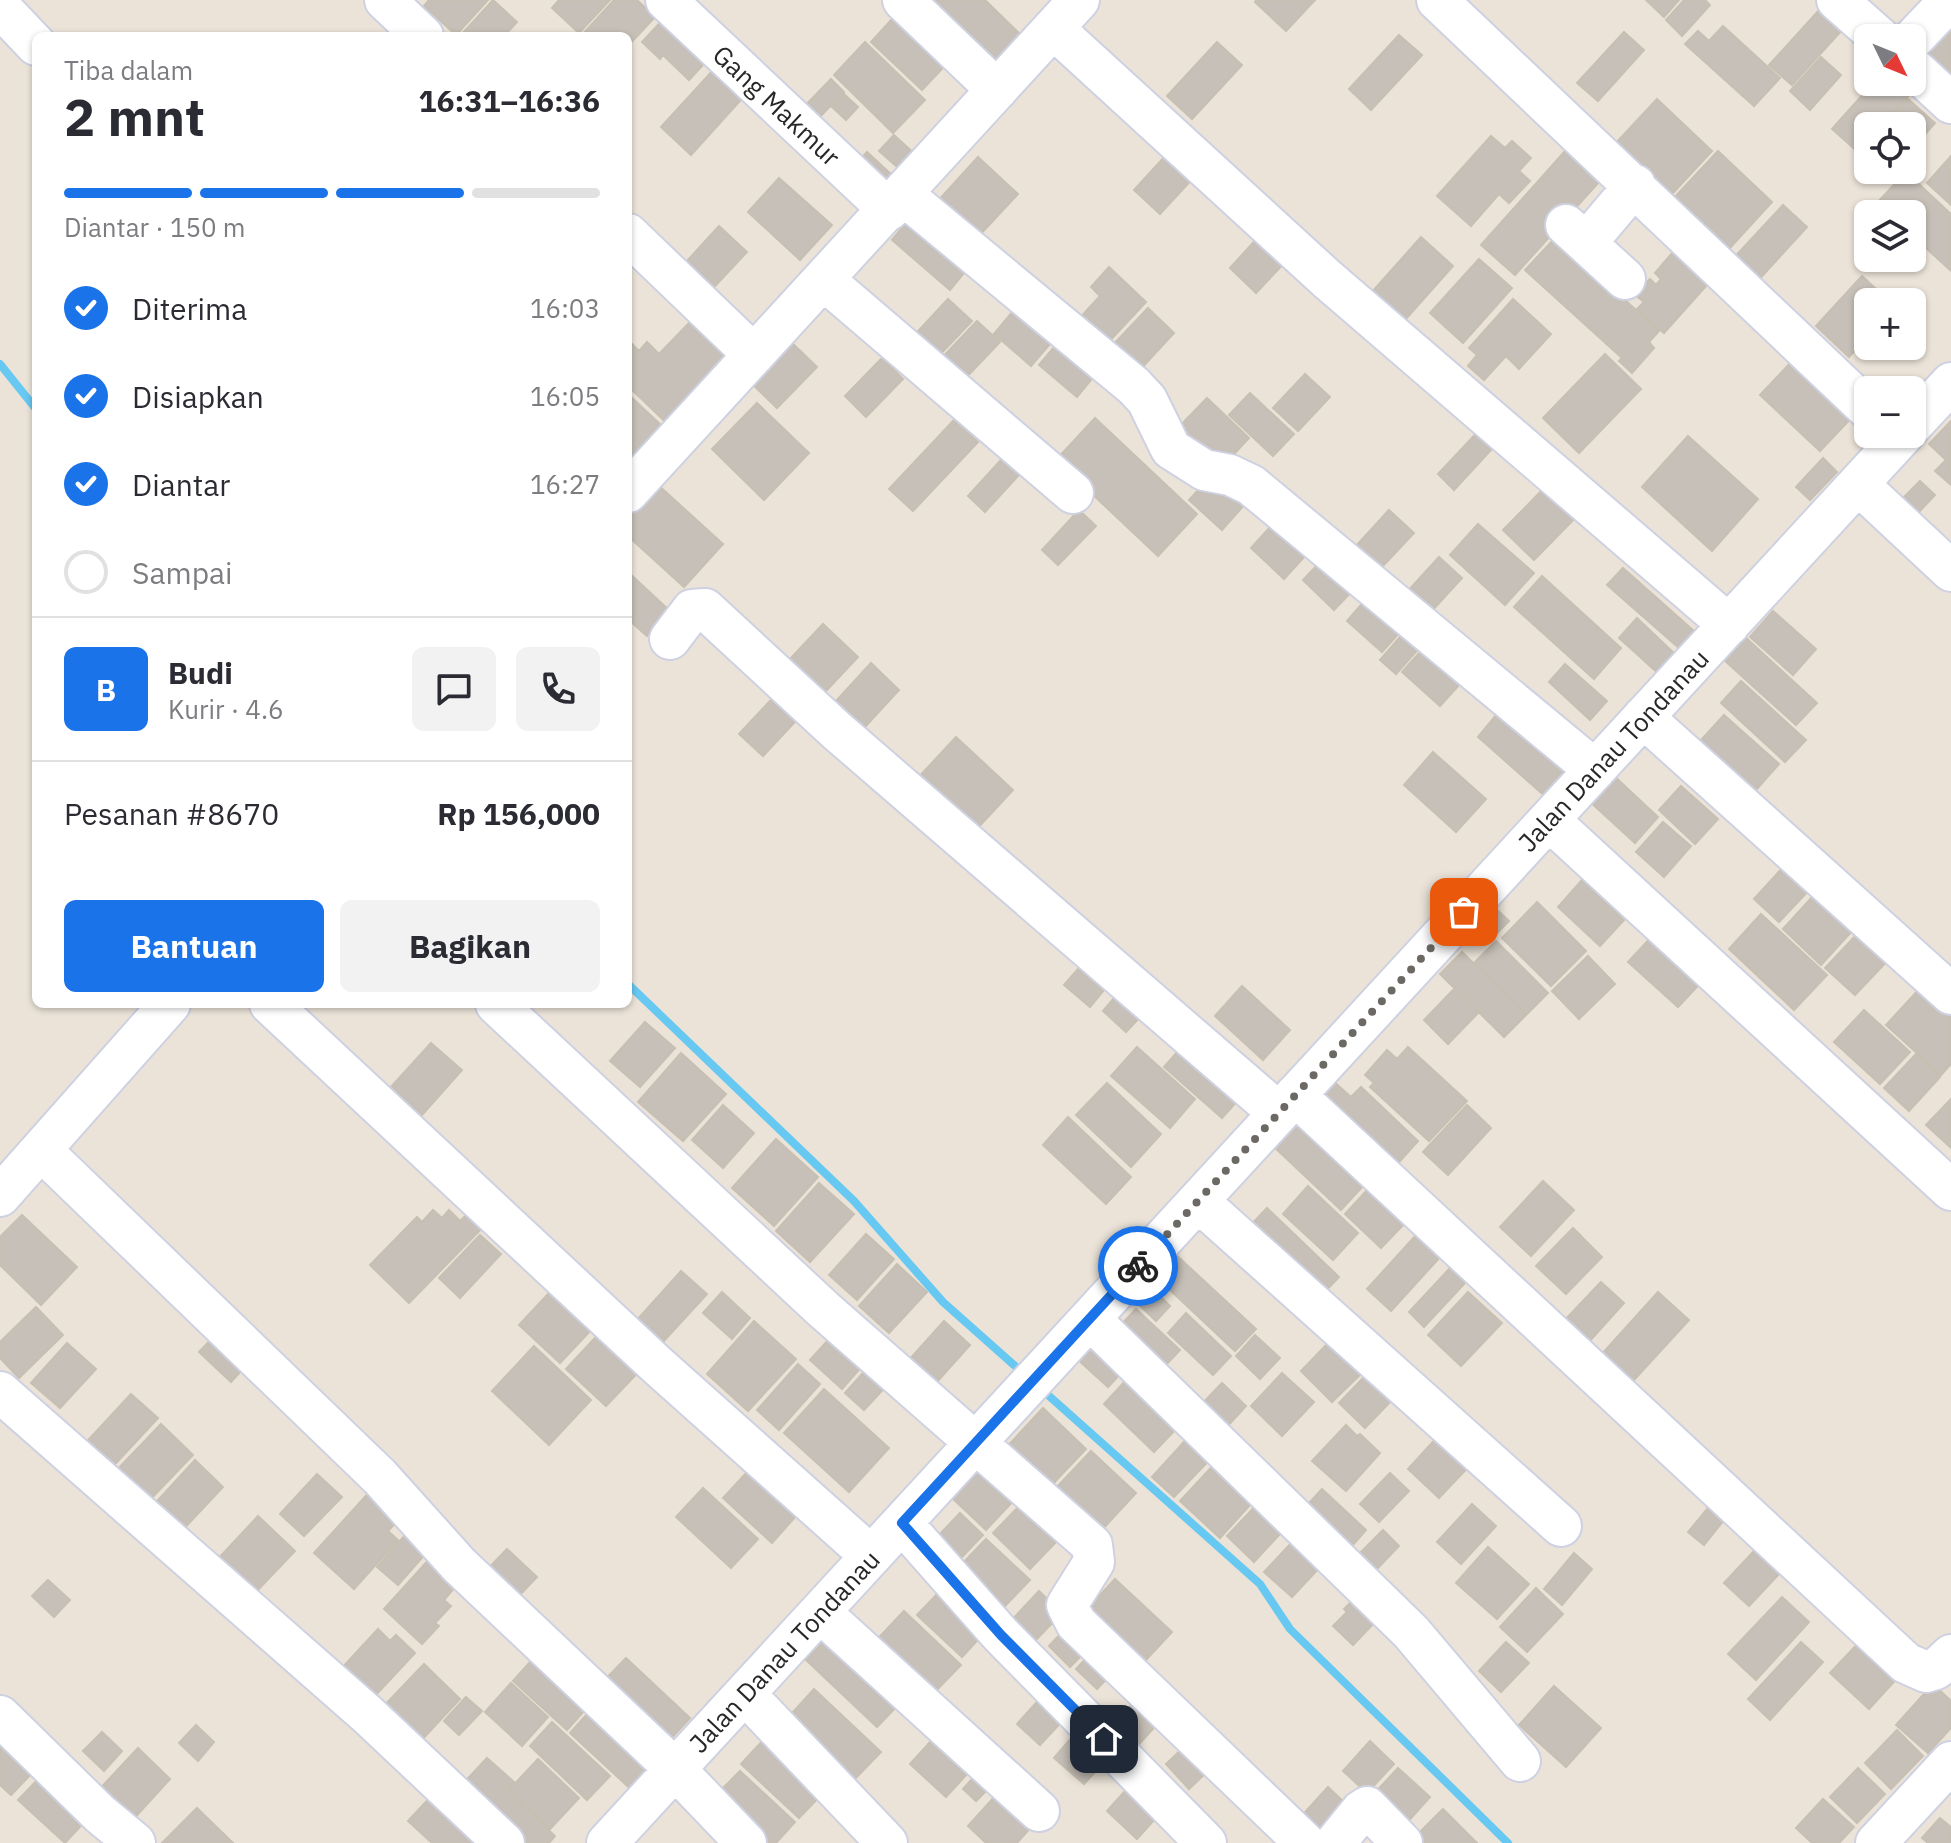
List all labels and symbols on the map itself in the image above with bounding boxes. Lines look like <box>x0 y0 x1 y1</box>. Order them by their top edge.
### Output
north arrow <box>1854 24 1926 96</box>
street label: Gang Makmur <box>706 37 848 173</box>
street label: Jalan Danau Tondanau <box>1510 642 1716 858</box>
pin <box>1430 878 1498 946</box>
courier <box>1098 1226 1178 1306</box>
street label: Jalan Danau Tondanau <box>681 1543 887 1759</box>
pin <box>1070 1705 1138 1773</box>

